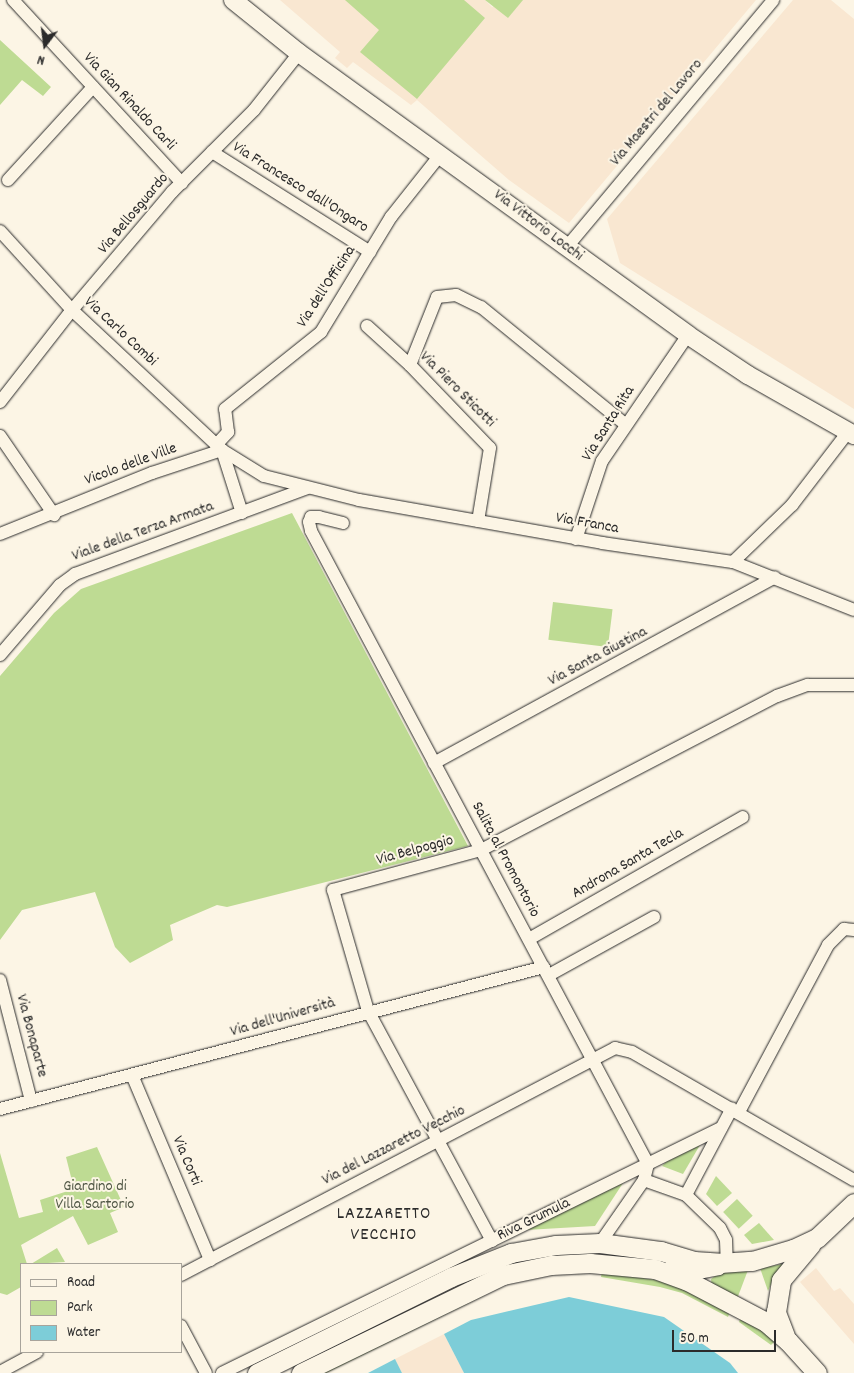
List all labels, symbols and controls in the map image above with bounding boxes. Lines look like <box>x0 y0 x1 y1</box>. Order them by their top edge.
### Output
north arrow <box>20 20 70 70</box>
text: N <box>35 49 47 70</box>
street label: Via Gian Rinaldo Carli <box>79 49 179 155</box>
street label: Via Maestri del Lavoro <box>607 56 707 170</box>
street label: Via Francesco dall'Ongaro <box>228 138 372 238</box>
street label: Via Bellosguardo <box>95 170 173 258</box>
street label: Via Vittorio Locchi <box>489 186 587 266</box>
street label: Via dell'Officina <box>293 242 361 332</box>
street label: Via Carlo Combi <box>79 293 161 371</box>
street label: Via Piero Sticotti <box>415 348 499 432</box>
street label: Via Santa Rita <box>578 383 640 465</box>
street label: Vicolo delle Ville <box>82 439 180 491</box>
street label: Viale della Terza Armata <box>70 497 216 567</box>
street label: Via Franca <box>554 509 620 539</box>
street label: Via Santa Giustina <box>545 623 651 691</box>
street label: Salita al Promontorio <box>466 799 544 921</box>
street label: Androna Santa Tecla <box>569 824 687 904</box>
street label: Via Belpoggio <box>374 832 456 870</box>
street label: Via Bonaparte <box>11 992 51 1080</box>
street label: Via dell'Università <box>228 994 338 1042</box>
street label: Via del Lazzaretto Vecchio <box>319 1102 469 1190</box>
street label: Via Corti <box>167 1134 205 1188</box>
park label: Giardino di Villa Sartorio <box>56 1177 134 1215</box>
street label: Riva Grumula <box>494 1194 574 1246</box>
district label: LAZZARETTO VECCHIO <box>335 1205 433 1248</box>
legend <box>20 1263 182 1353</box>
text: Road <box>67 1272 95 1294</box>
text: Park <box>67 1297 93 1319</box>
scale bar <box>674 1320 778 1352</box>
text: Water <box>67 1322 100 1344</box>
text: 50 m <box>680 1328 709 1350</box>

